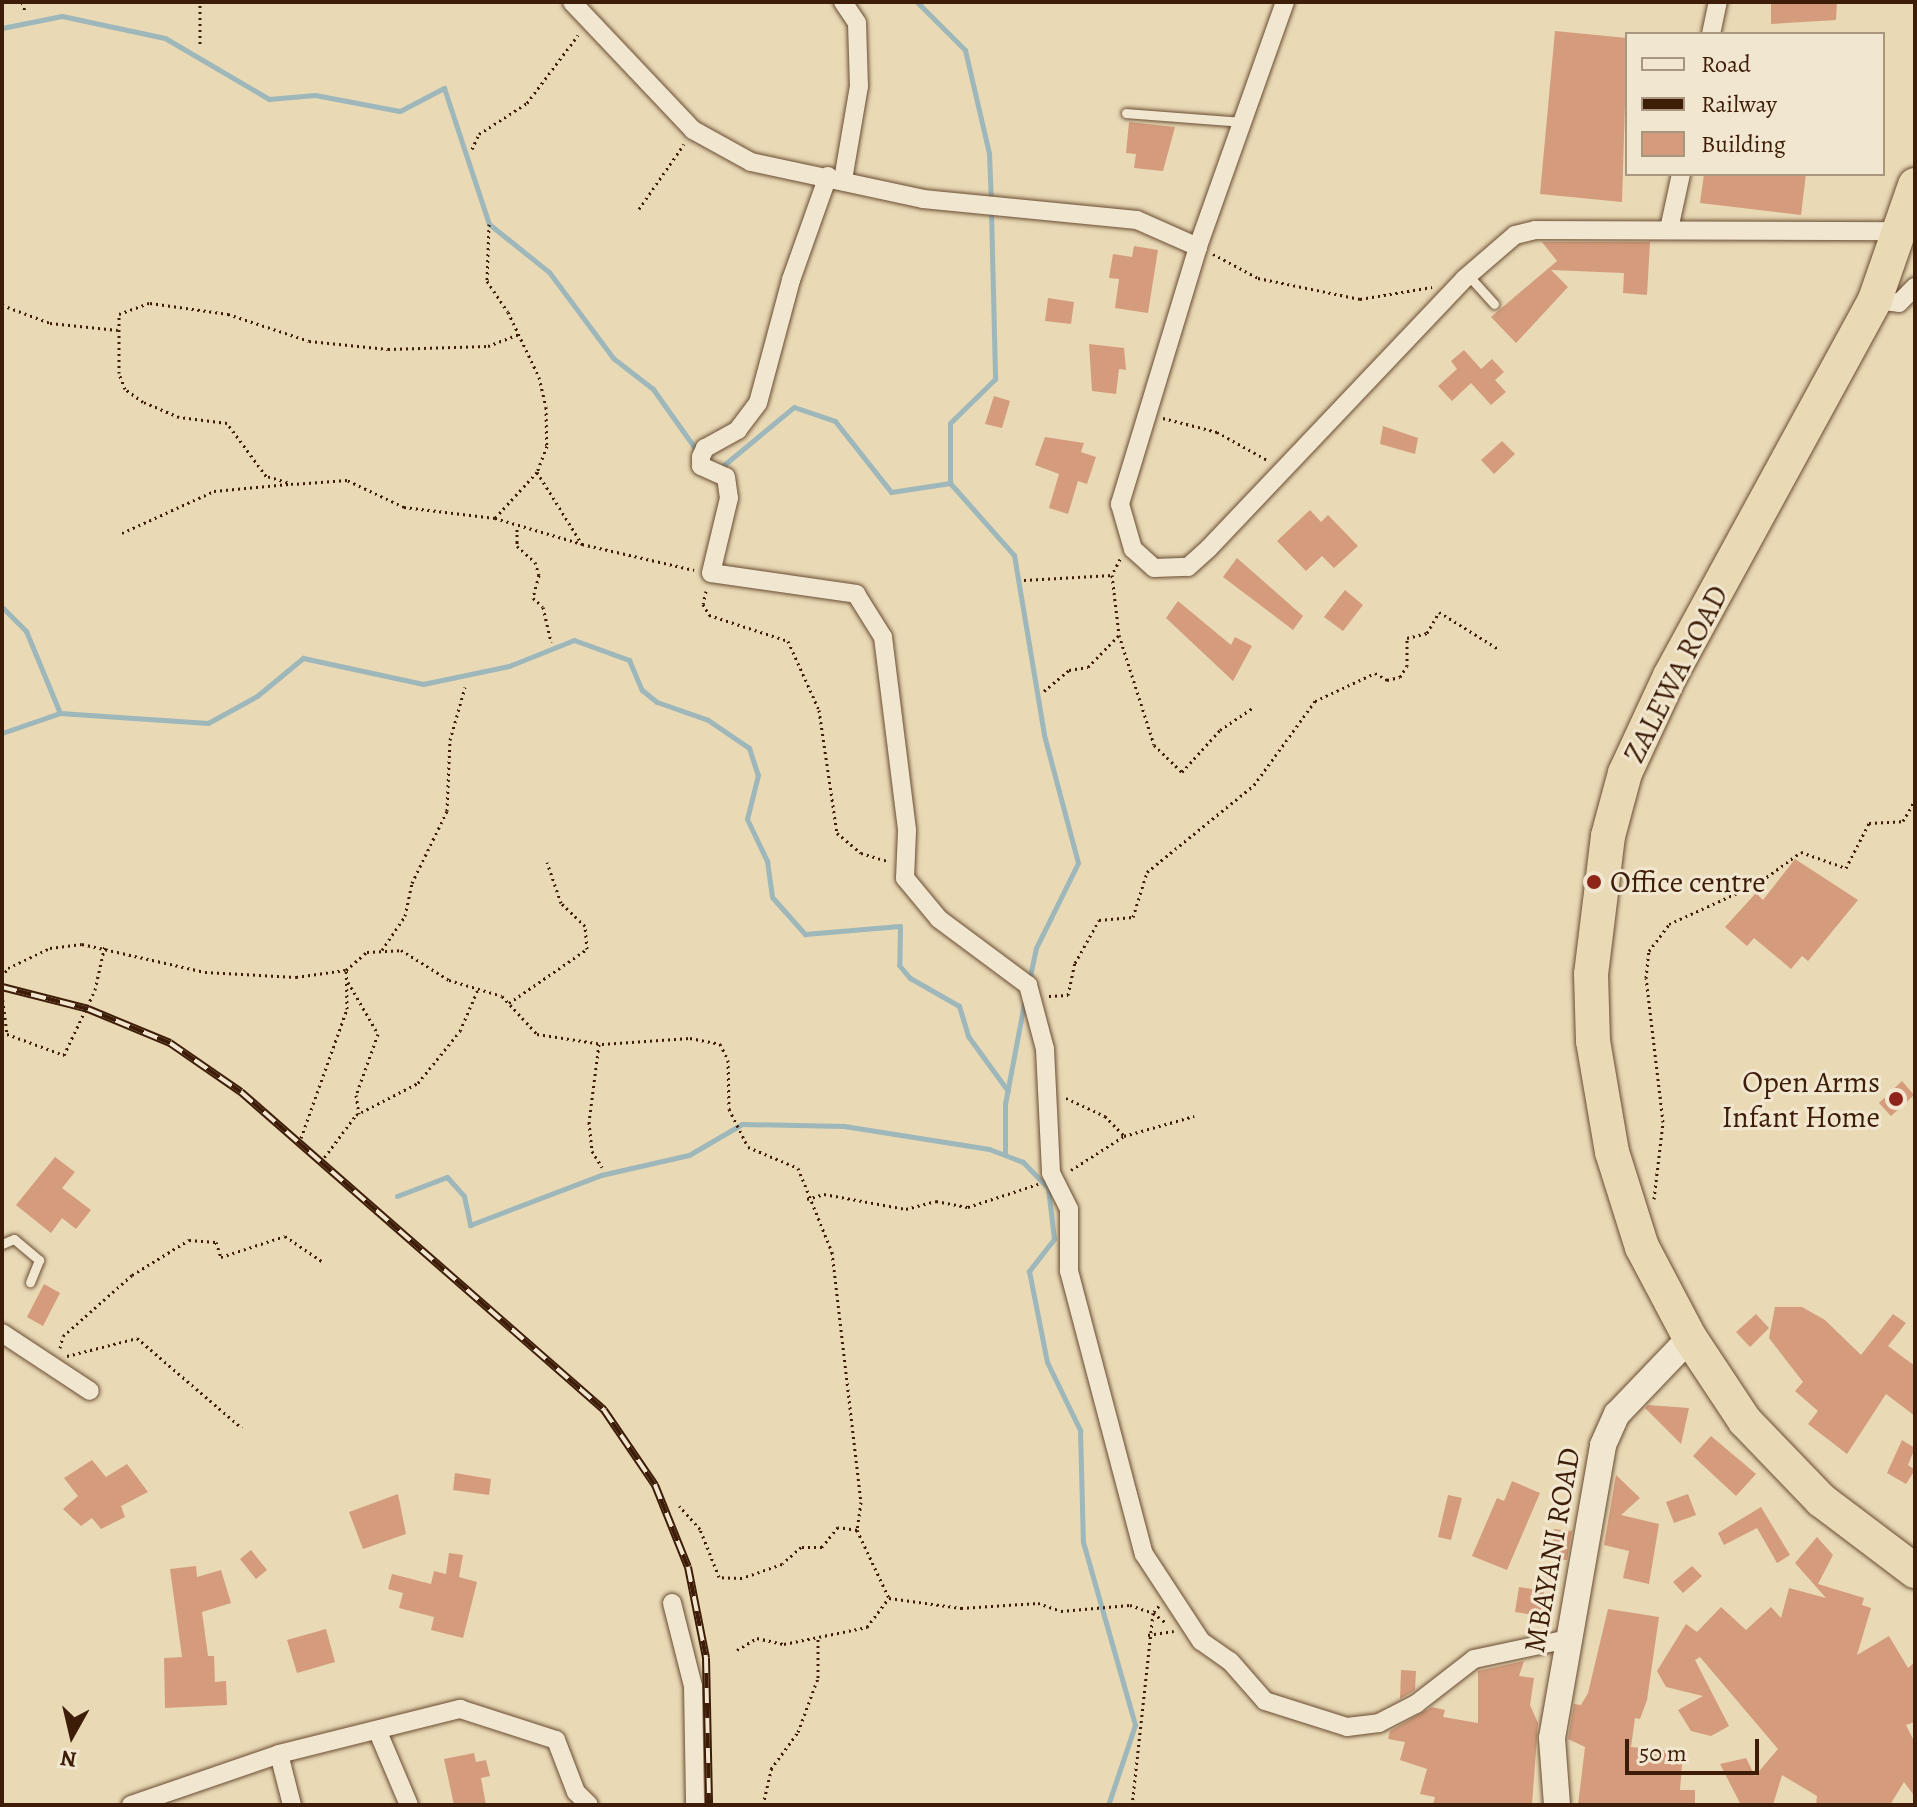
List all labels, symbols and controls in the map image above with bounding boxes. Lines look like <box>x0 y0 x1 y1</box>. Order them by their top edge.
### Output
legend <box>1625 32 1885 176</box>
text: Road <box>1701 48 1751 80</box>
text: Railway <box>1701 88 1777 120</box>
text: Building <box>1701 128 1786 160</box>
street label: ZALEWA ROAD <box>1616 579 1736 769</box>
place label: Office centre <box>1610 864 1766 900</box>
marker: Office centre <box>1585 873 1603 891</box>
place label: Open Arms Infant Home <box>1722 1064 1880 1134</box>
marker: Open Arms Infant Home <box>1887 1090 1905 1108</box>
street label: MBAYANI ROAD <box>1516 1445 1588 1655</box>
north arrow <box>32 1695 112 1775</box>
scale bar <box>1629 1723 1763 1773</box>
text: 50 m <box>1639 1737 1687 1769</box>
text: N <box>59 1743 79 1775</box>

